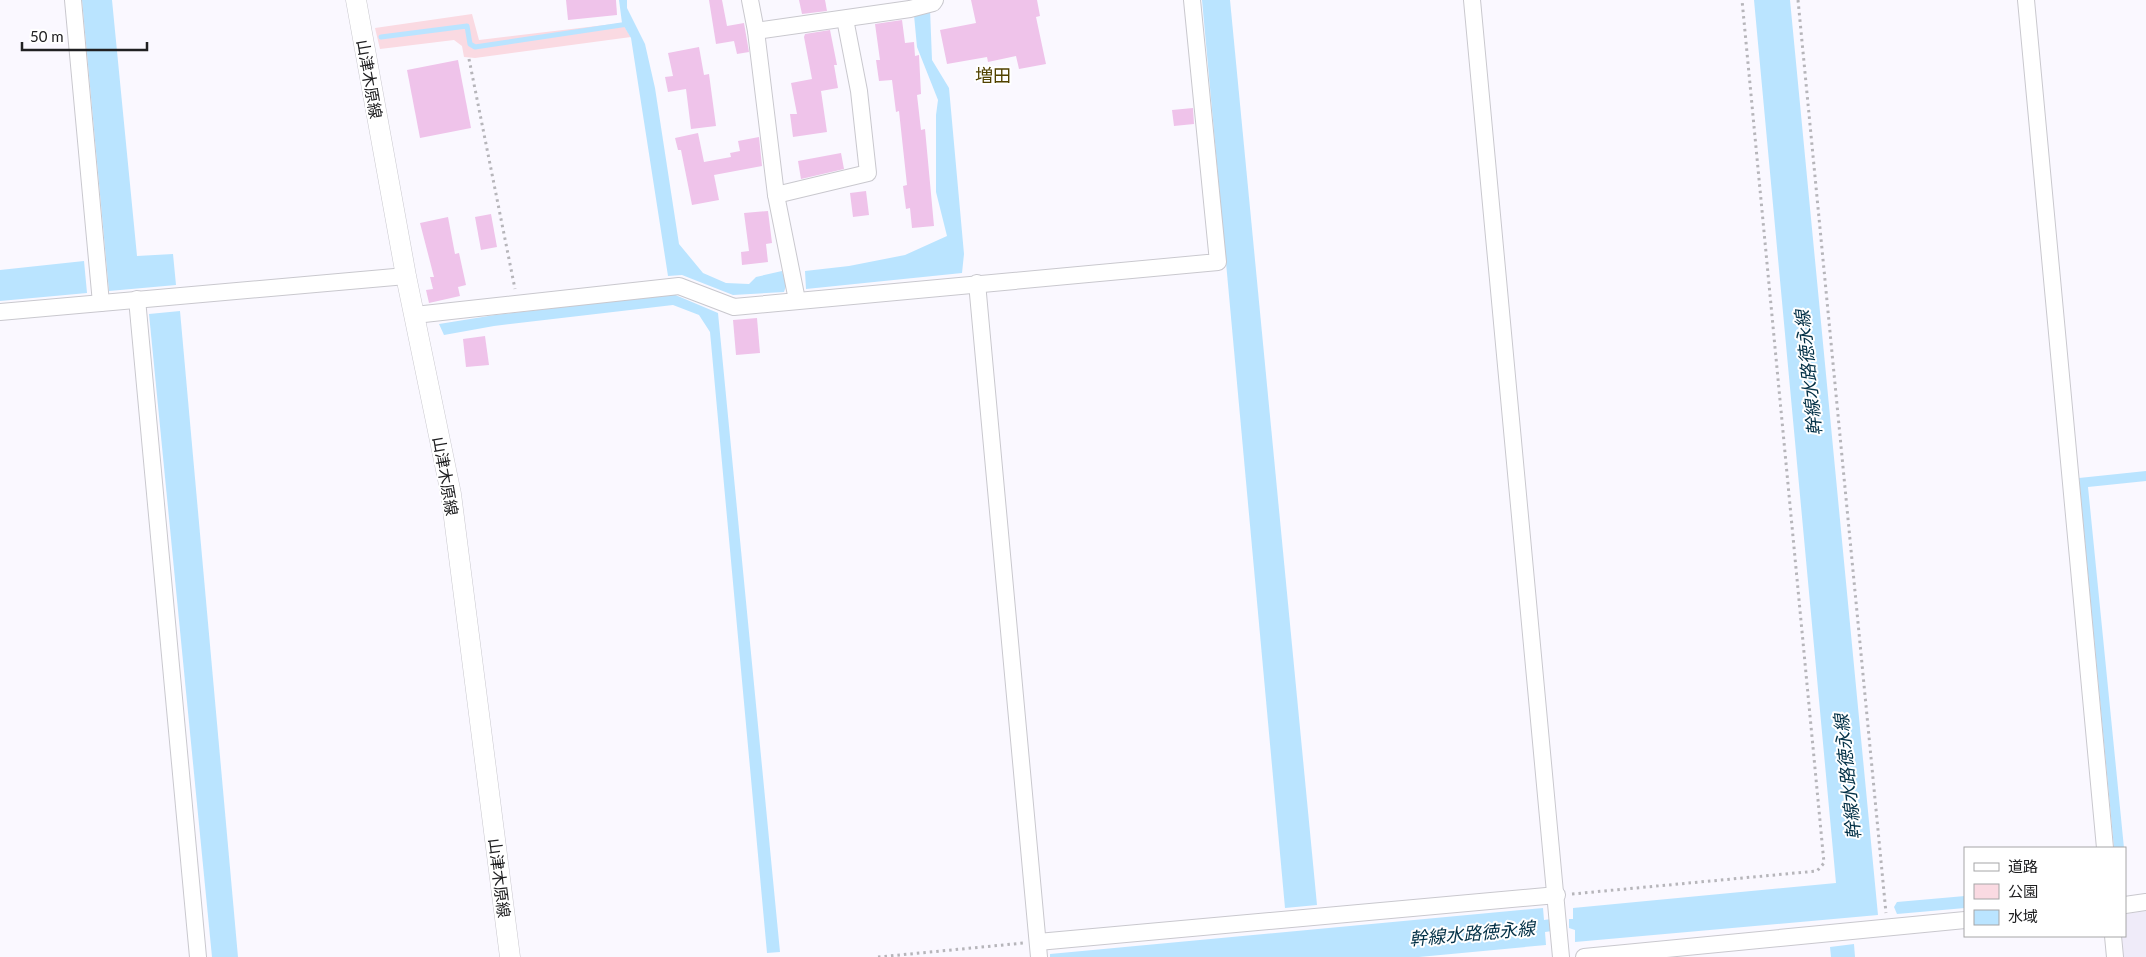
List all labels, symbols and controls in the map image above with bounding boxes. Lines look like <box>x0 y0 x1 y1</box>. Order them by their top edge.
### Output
scale bar <box>22 20 148 52</box>
text: 50 m <box>30 27 64 45</box>
street label: 山津木原線 <box>354 38 386 120</box>
district label: 増田 <box>975 64 1011 86</box>
water label: 幹線水路徳永線 <box>1790 307 1826 437</box>
street label: 山津木原線 <box>430 435 462 517</box>
water label: 幹線水路徳永線 <box>1829 711 1865 841</box>
street label: 山津木原線 <box>486 837 514 919</box>
legend <box>1964 847 2126 937</box>
text: 道路 <box>2008 857 2038 875</box>
text: 公園 <box>2008 882 2038 900</box>
text: 水域 <box>2008 907 2038 925</box>
water label: 幹線水路徳永線 <box>1408 916 1538 949</box>

